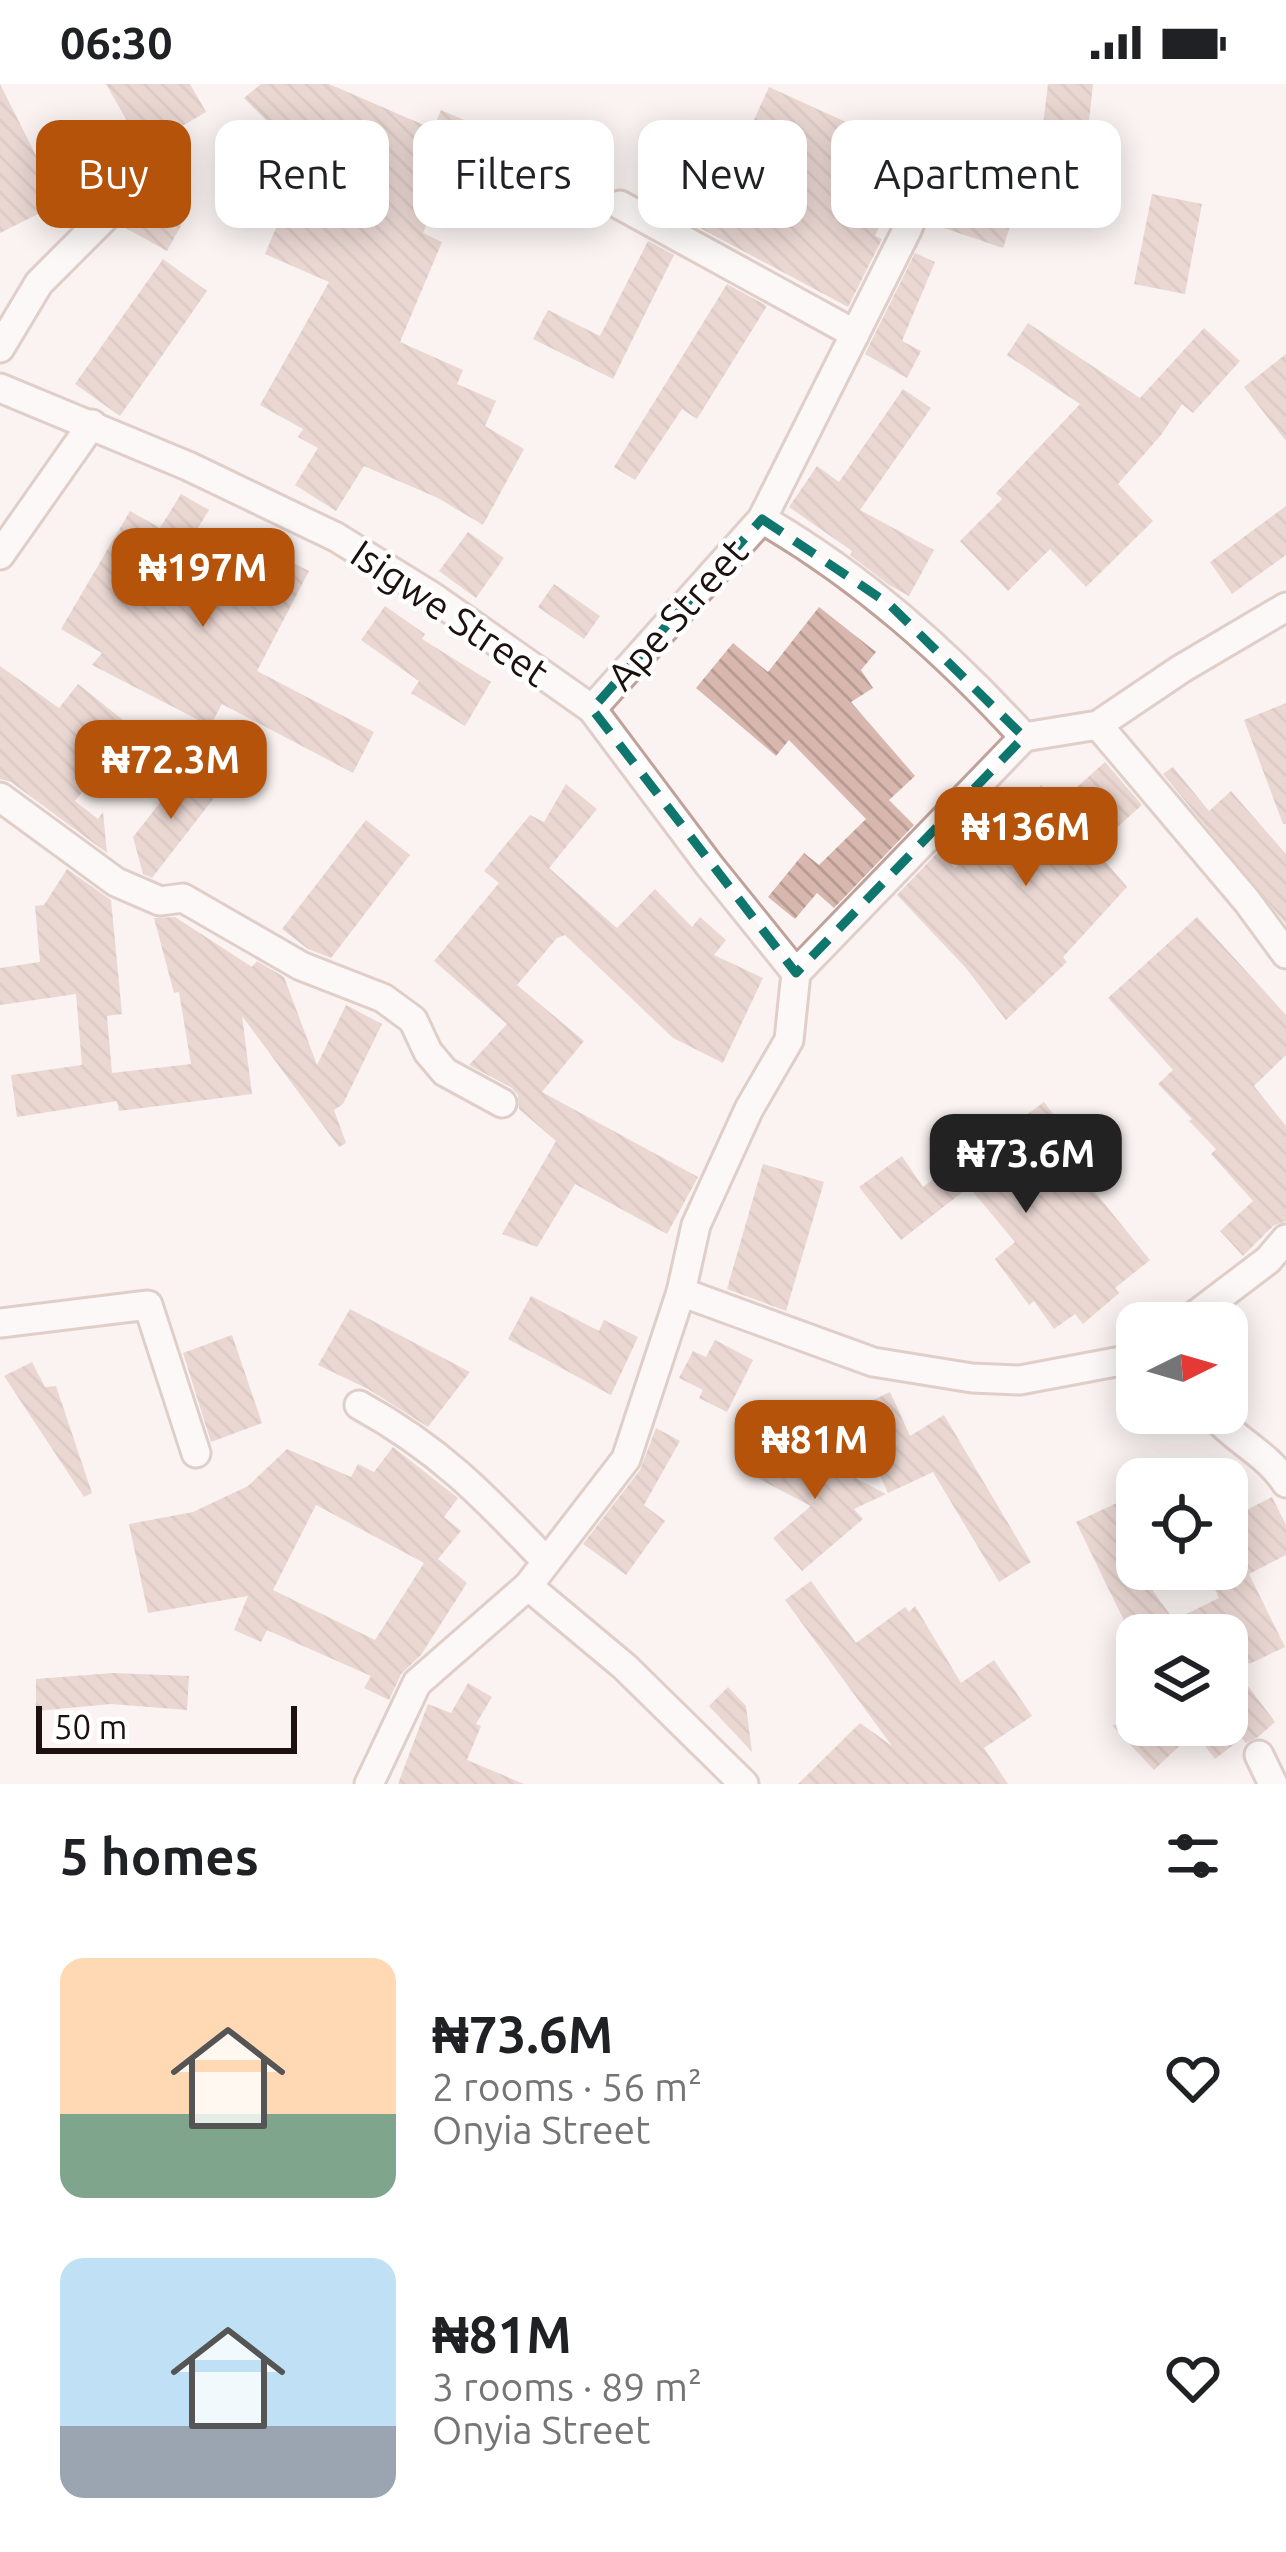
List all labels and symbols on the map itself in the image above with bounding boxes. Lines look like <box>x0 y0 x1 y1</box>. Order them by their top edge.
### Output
pin: ₦197M <box>119 528 287 630</box>
street label: Ape Street <box>598 530 755 698</box>
street label: Isigwe Street <box>344 531 557 694</box>
pin: ₦72.3M <box>73 720 269 822</box>
pin: ₦136M <box>942 787 1110 889</box>
pin: ₦73.6M <box>928 1114 1124 1216</box>
north arrow <box>1116 1302 1248 1434</box>
pin: ₦81M <box>744 1400 886 1502</box>
scale bar <box>36 1700 297 1753</box>

